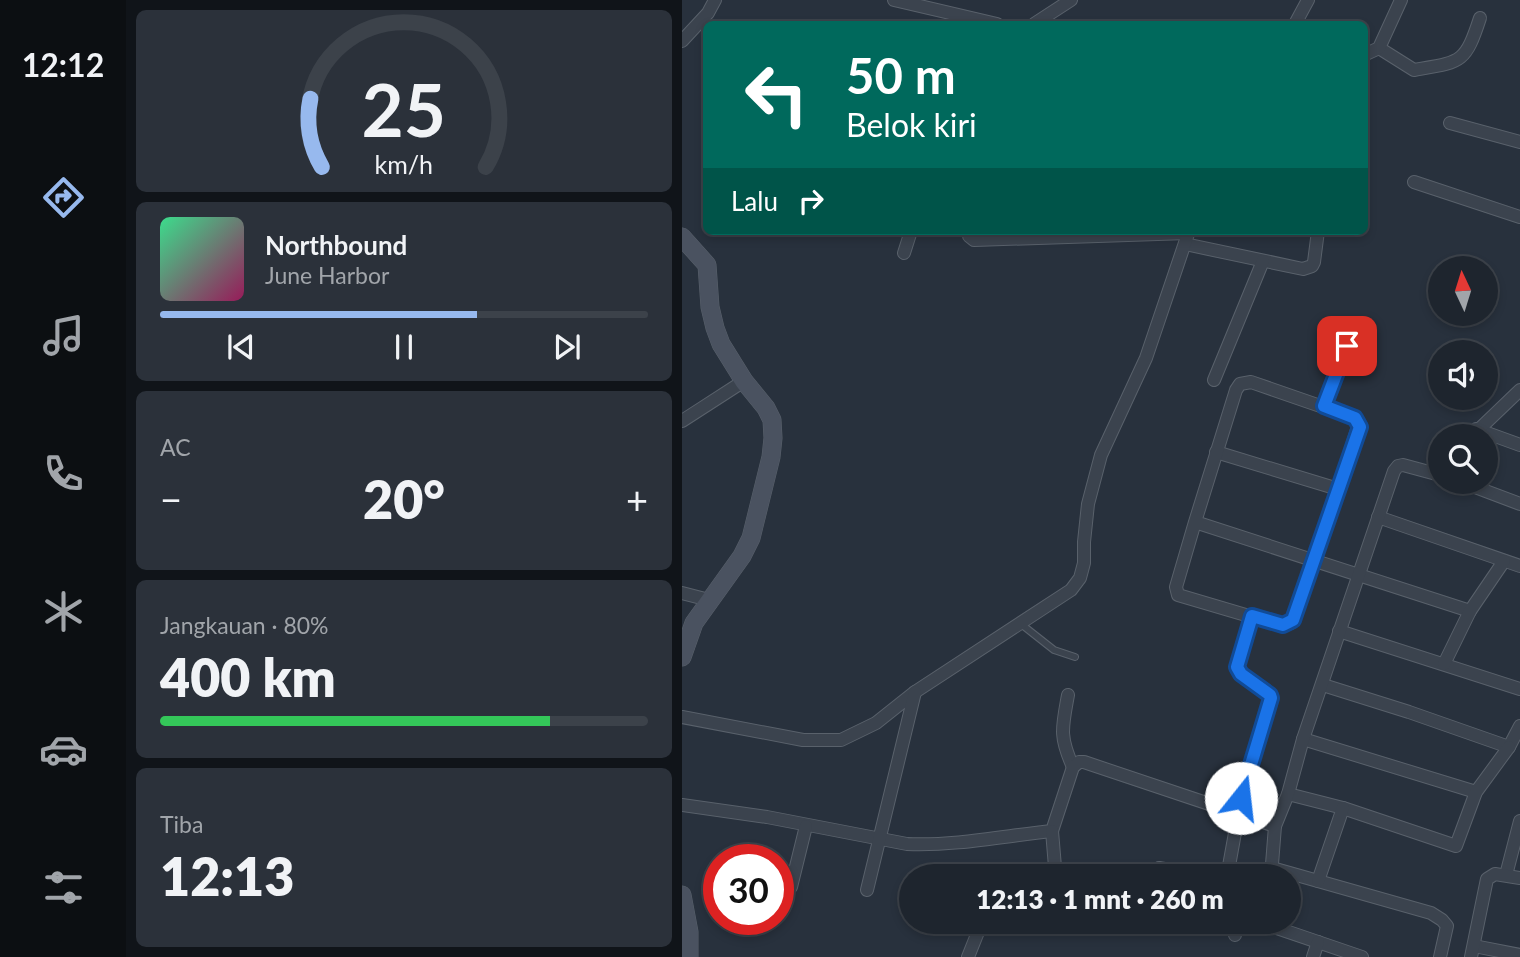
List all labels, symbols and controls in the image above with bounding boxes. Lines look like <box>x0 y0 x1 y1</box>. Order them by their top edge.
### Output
text: 12:12 <box>22 45 104 84</box>
text: 50 m <box>846 46 956 104</box>
icon: left <box>731 49 822 140</box>
text: 25 <box>362 65 446 153</box>
text: Belok kiri <box>846 105 977 144</box>
text: km/h <box>375 149 433 179</box>
icon: directions <box>39 173 88 222</box>
icon: right <box>792 182 830 220</box>
text: Lalu <box>731 185 778 217</box>
text: Northbound <box>265 229 407 261</box>
north arrow <box>1428 256 1498 326</box>
map controls <box>1428 256 1498 494</box>
text: June Harbor <box>265 261 389 289</box>
icon: music <box>39 311 88 360</box>
pin <box>1317 316 1377 376</box>
icon: arrive <box>1328 327 1366 365</box>
icon: previous <box>222 328 260 366</box>
icon: pause <box>385 328 423 366</box>
icon: next <box>548 328 586 366</box>
button: sound <box>1428 340 1498 410</box>
button: search <box>1428 424 1498 494</box>
text: AC <box>160 433 191 461</box>
icon: phone <box>39 449 88 498</box>
text: 20° <box>363 468 445 530</box>
text: − <box>160 476 182 522</box>
text: + <box>626 476 648 522</box>
icon: climate <box>39 587 88 636</box>
text: Jangkauan · 80% <box>160 611 329 639</box>
text: 400 km <box>160 646 336 708</box>
icon: car <box>39 725 88 774</box>
position arrow <box>1204 761 1278 835</box>
text: Tiba <box>160 810 203 838</box>
speed limit sign: 30 <box>703 844 794 935</box>
text: 12:13 <box>160 845 294 907</box>
icon: filters <box>39 863 88 912</box>
text: 12:13 · 1 mnt · 260 m <box>976 883 1224 915</box>

